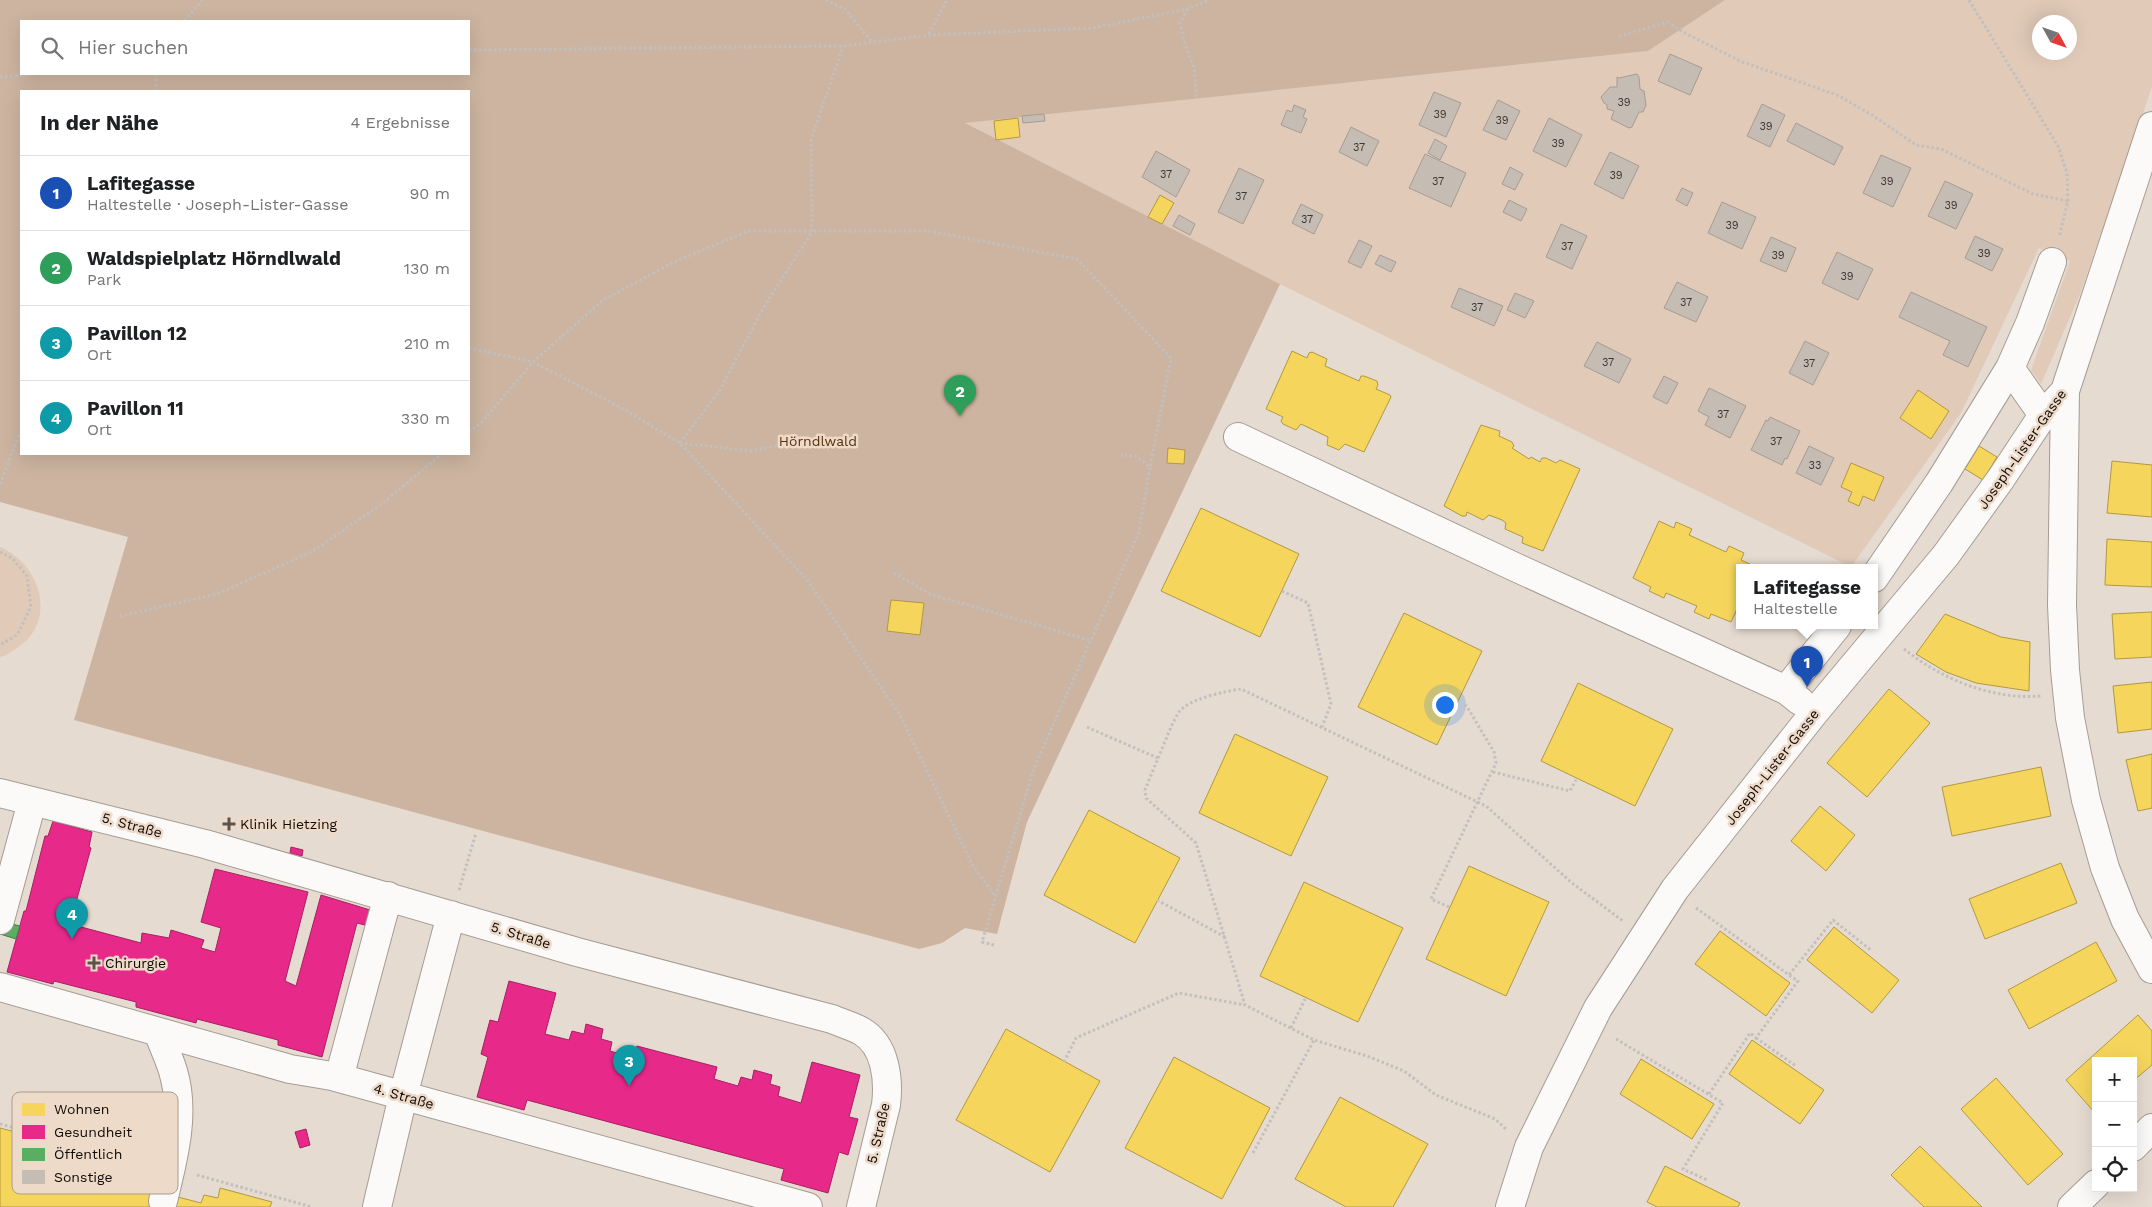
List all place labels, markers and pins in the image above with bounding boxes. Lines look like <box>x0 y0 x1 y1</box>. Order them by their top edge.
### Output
pin: 2 <box>944 375 976 416</box>
pin: 1 <box>1791 646 1823 687</box>
place label: Klinik Hietzing <box>240 816 338 832</box>
marker: Klinik Hietzing <box>222 817 236 831</box>
pin: 4 <box>56 898 88 939</box>
place label: Chirurgie <box>105 955 166 971</box>
marker: Chirurgie <box>87 956 101 970</box>
pin: 3 <box>613 1045 645 1086</box>

